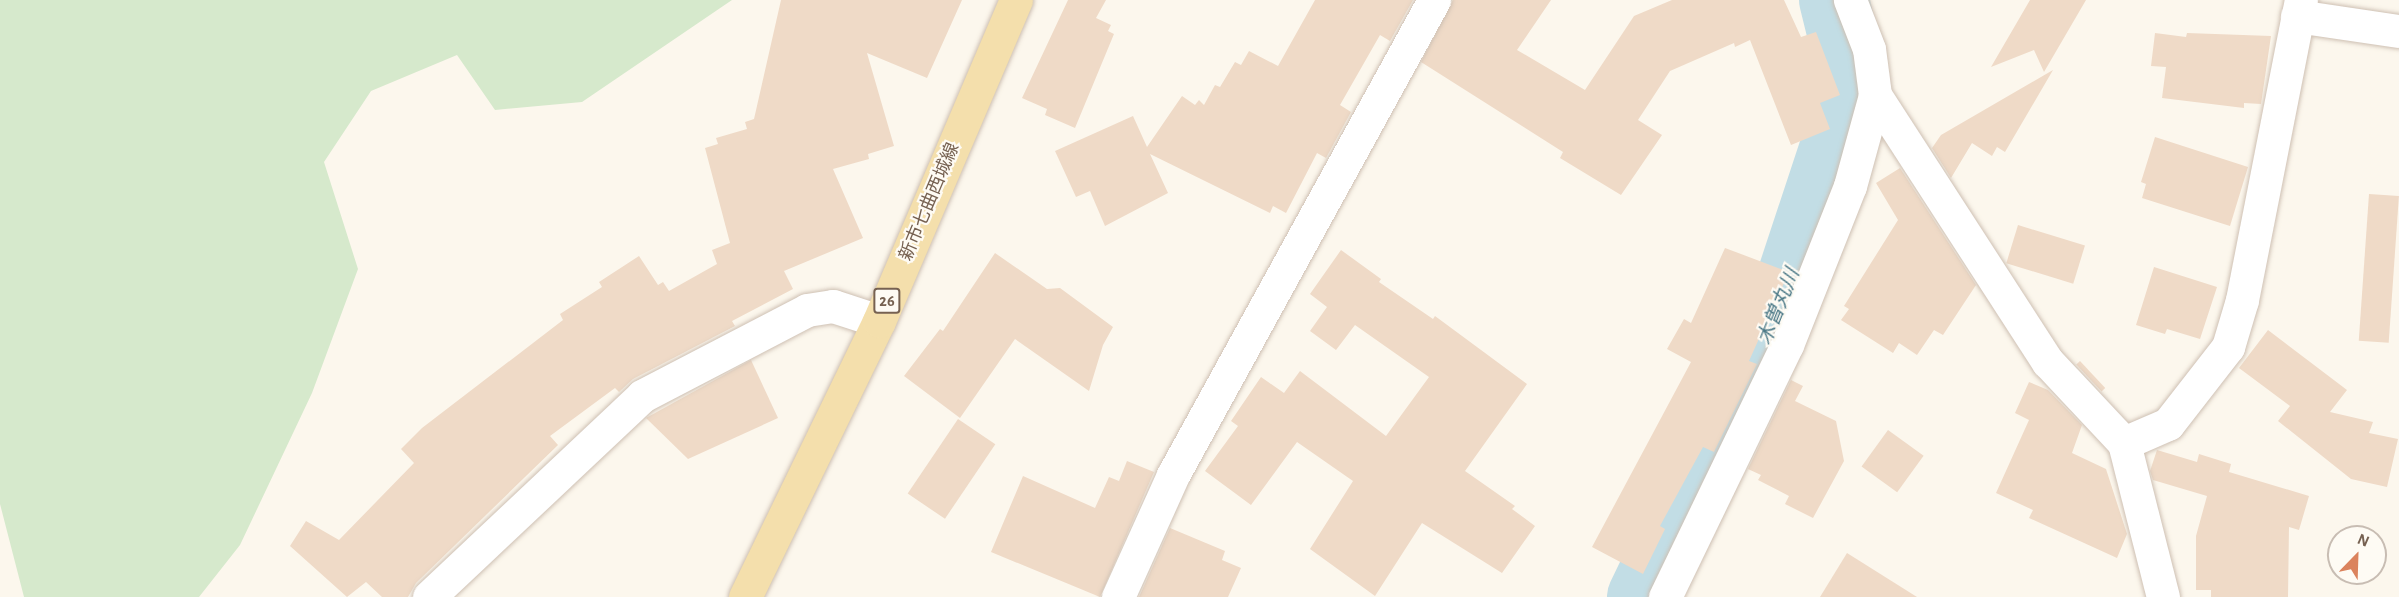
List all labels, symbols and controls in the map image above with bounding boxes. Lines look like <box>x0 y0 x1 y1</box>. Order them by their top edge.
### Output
street label: 新市七曲西城線 <box>895 140 965 264</box>
water label: 木曽丸川 <box>1753 265 1805 349</box>
road number: 26 <box>872 288 902 314</box>
north arrow <box>2327 525 2387 585</box>
text: N <box>2355 531 2371 550</box>

